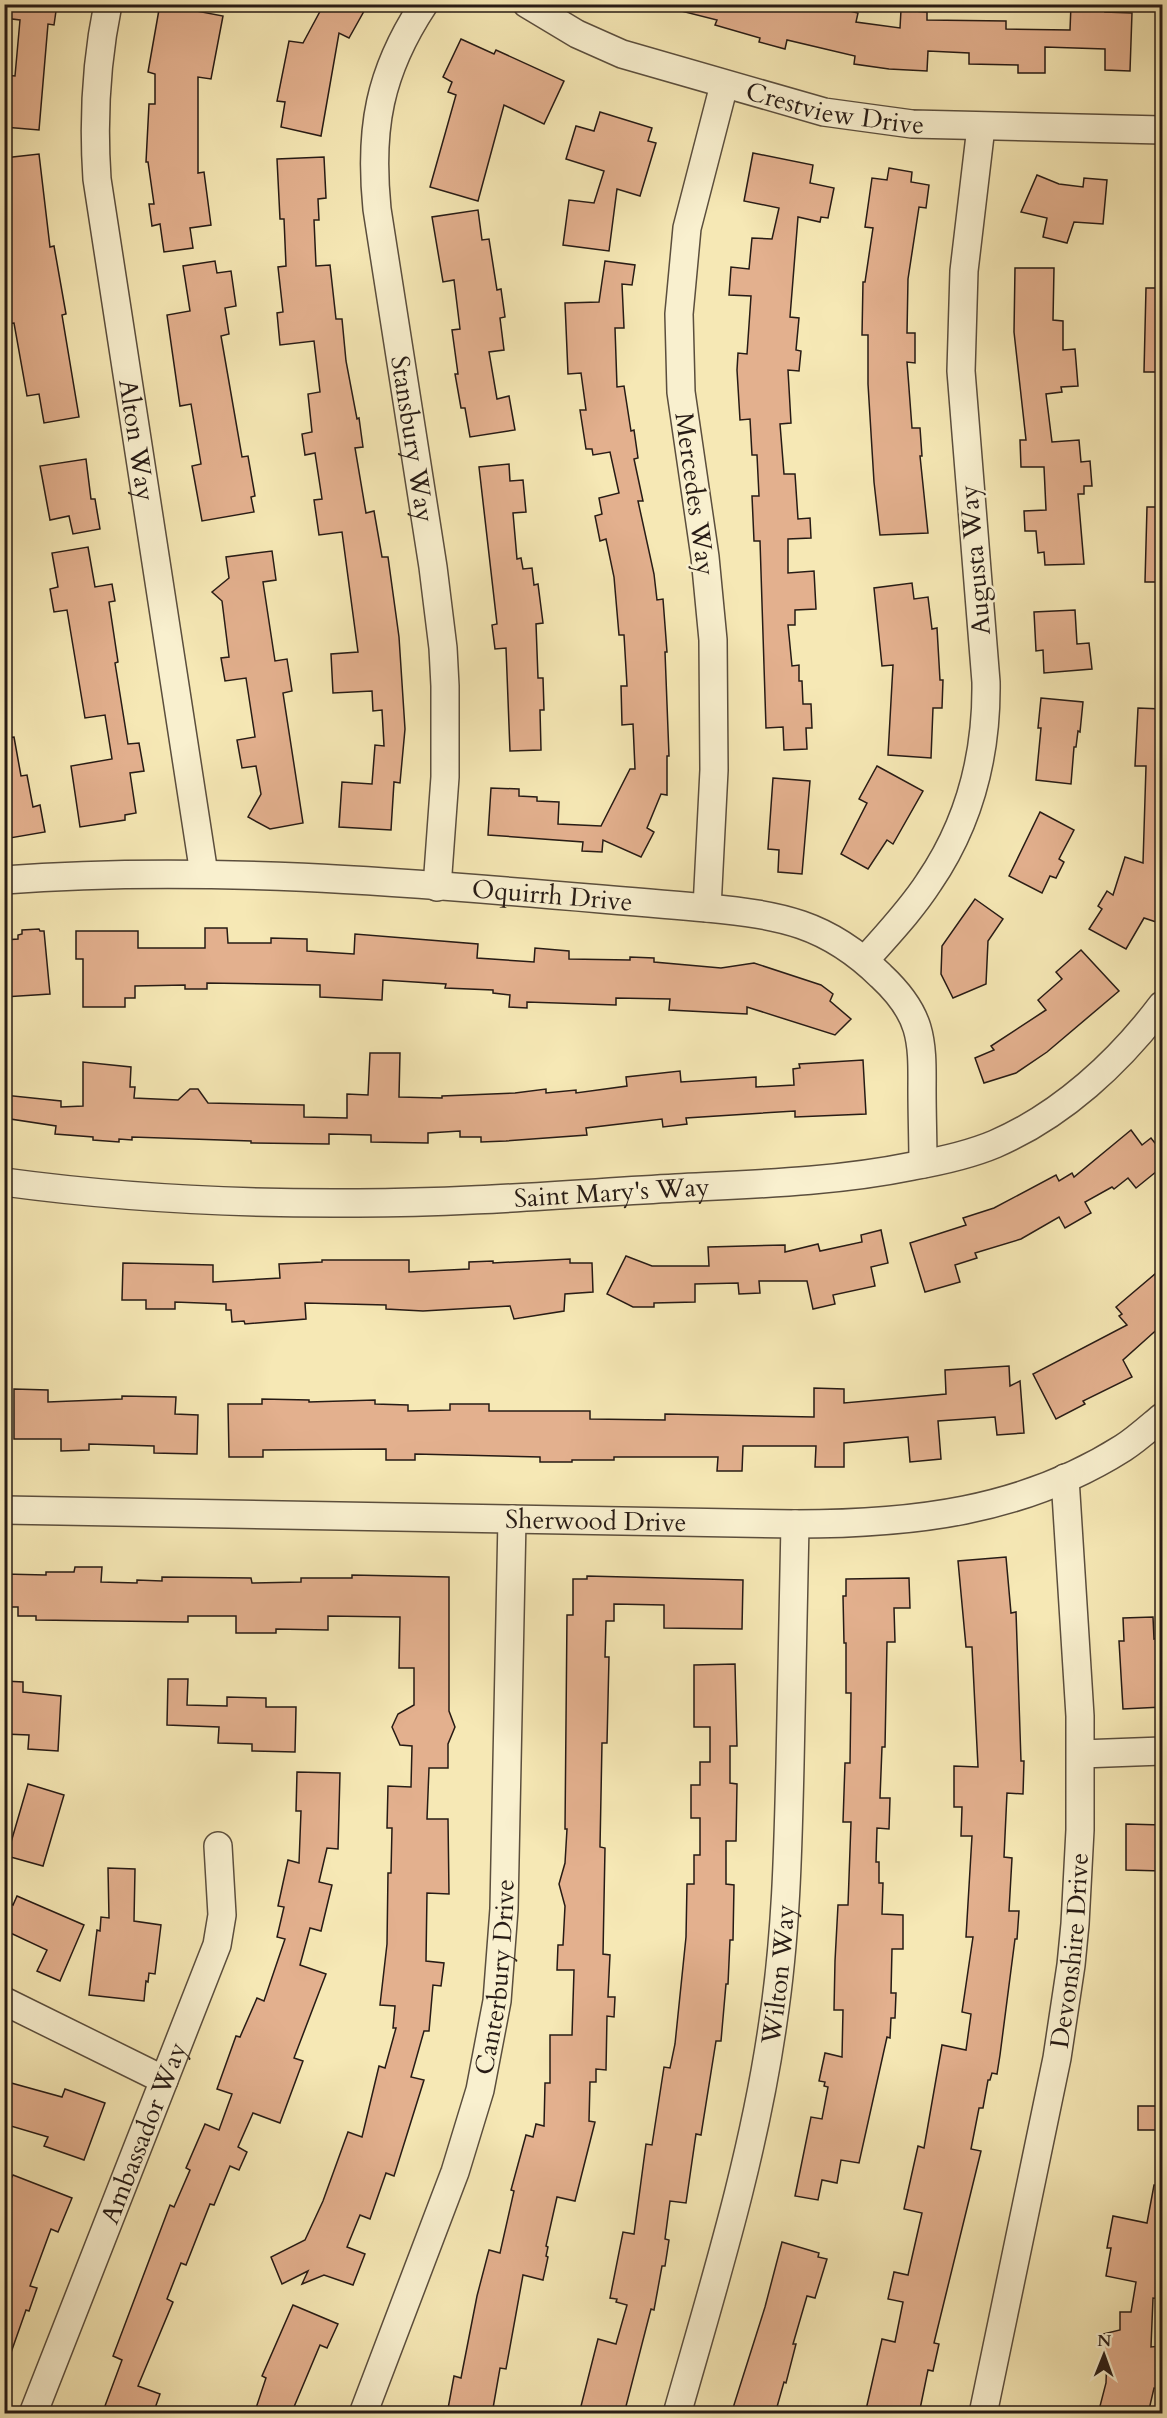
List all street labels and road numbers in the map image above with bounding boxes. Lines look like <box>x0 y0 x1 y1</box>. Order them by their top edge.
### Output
street label: Crestview Drive <box>742 73 924 142</box>
street label: Stansbury Way <box>383 353 443 525</box>
street label: Alton Way <box>111 377 164 504</box>
street label: Mercedes Way <box>666 410 724 578</box>
street label: Augusta Way <box>951 483 999 636</box>
street label: Oquirrh Drive <box>470 871 634 919</box>
street label: Saint Mary's Way <box>513 1169 711 1215</box>
street label: Sherwood Drive <box>505 1501 687 1540</box>
street label: Devonshire Drive <box>1041 1852 1096 2051</box>
street label: Canterbury Drive <box>466 1879 522 2078</box>
street label: Wilton Way <box>752 1903 803 2047</box>
street label: Ambassador Way <box>92 2037 195 2229</box>

